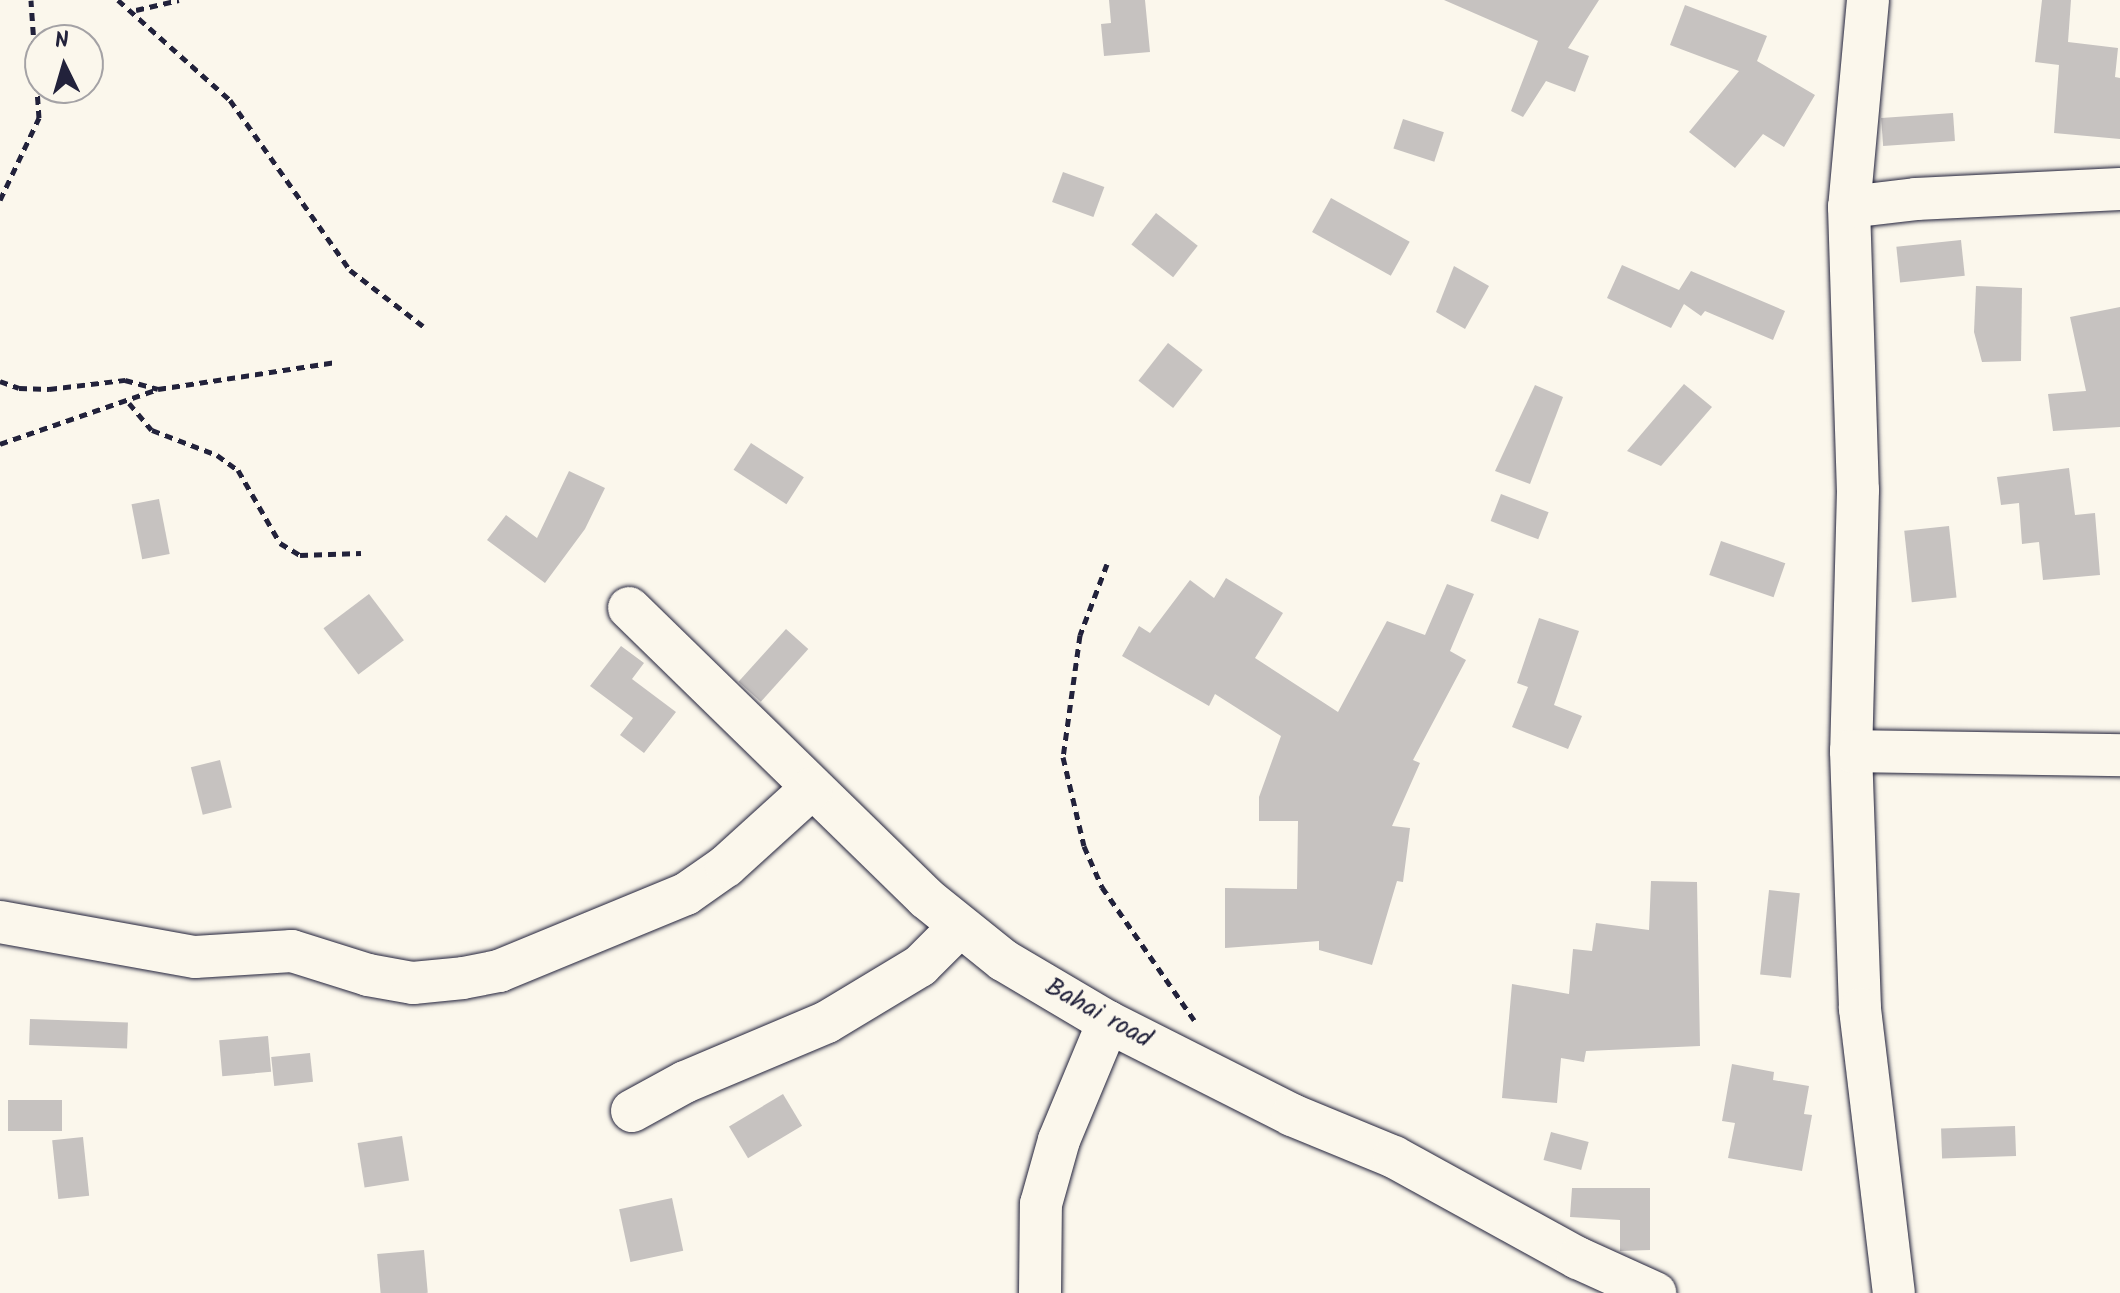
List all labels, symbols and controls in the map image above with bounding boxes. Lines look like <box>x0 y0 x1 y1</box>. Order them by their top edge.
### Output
north arrow <box>24 24 104 104</box>
text: N <box>54 24 70 60</box>
street label: Bahai road <box>1039 972 1157 1056</box>

